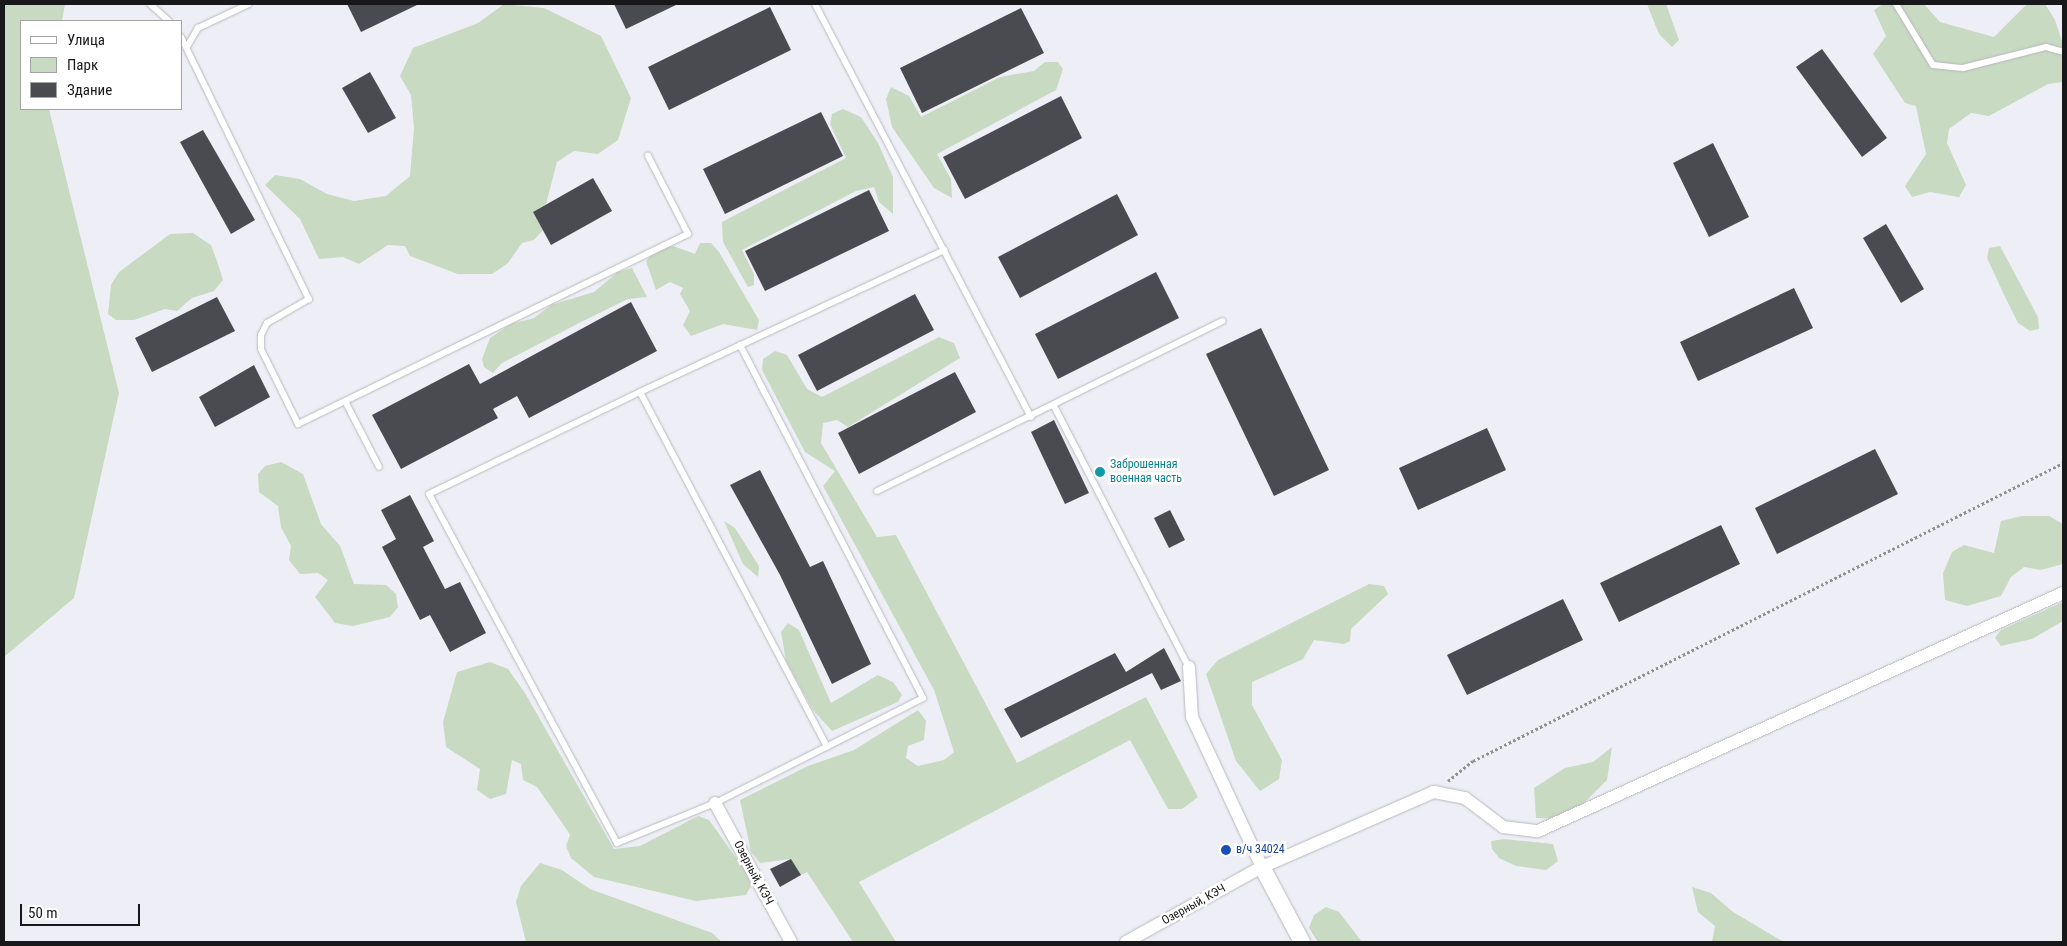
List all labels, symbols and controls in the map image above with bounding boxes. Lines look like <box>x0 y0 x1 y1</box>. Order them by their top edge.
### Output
legend <box>20 20 182 110</box>
text: Улица <box>67 31 105 49</box>
text: Парк <box>67 56 98 74</box>
text: Здание <box>67 81 112 99</box>
place label: Заброшенная военная часть <box>1110 458 1182 486</box>
marker: Заброшенная военная часть <box>1094 466 1106 478</box>
street label: Озерный, КЭЧ <box>730 838 776 908</box>
place label: в/ч 34024 <box>1236 843 1285 857</box>
marker: в/ч 34024 <box>1220 844 1232 856</box>
street label: Озерный, КЭЧ <box>1160 882 1228 928</box>
scale bar <box>22 894 142 926</box>
text: 50 m <box>28 904 58 922</box>

